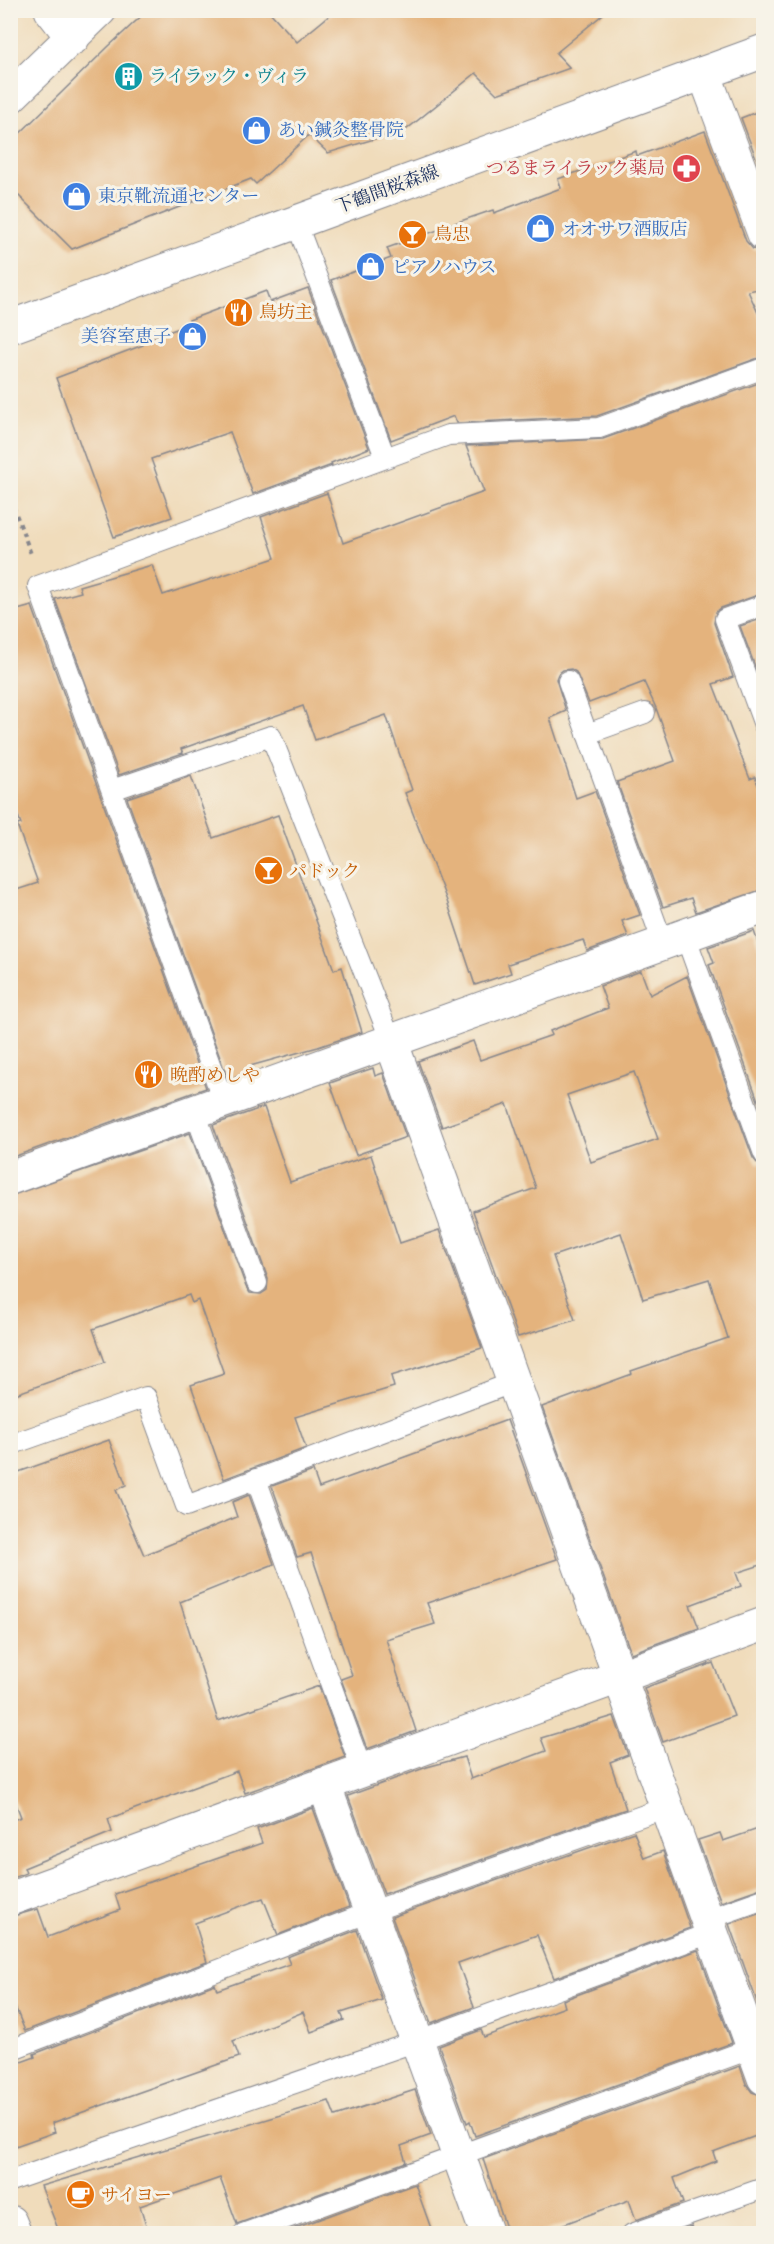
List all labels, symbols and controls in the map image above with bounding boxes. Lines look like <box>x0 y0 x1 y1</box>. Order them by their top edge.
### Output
building icon: ライラック・ヴィラ <box>112 60 144 92</box>
place label: ライラック・ヴィラ <box>149 65 309 90</box>
shop icon: あい鍼灸整骨院 <box>241 114 273 146</box>
place label: あい鍼灸整骨院 <box>278 119 404 144</box>
pharmacy icon: つるまライラック薬局 <box>670 152 702 184</box>
place label: つるまライラック薬局 <box>486 157 665 182</box>
street label: 下鶴間桜森線 <box>332 160 443 221</box>
shop icon: 東京靴流通センター <box>61 180 93 212</box>
place label: 東京靴流通センター <box>98 185 259 210</box>
shop icon: オオサワ酒販店 <box>525 213 557 245</box>
bar icon: 鳥忠 <box>397 218 429 250</box>
place label: オオサワ酒販店 <box>562 218 687 243</box>
place label: 鳥忠 <box>434 223 470 248</box>
shop icon: ピアノハウス <box>355 251 387 283</box>
place label: ピアノハウス <box>392 256 497 281</box>
restaurant icon: 鳥坊主 <box>222 296 254 328</box>
place label: 鳥坊主 <box>259 301 313 326</box>
shop icon: 美容室恵子 <box>176 320 208 352</box>
place label: 美容室恵子 <box>81 325 171 350</box>
bar icon: パドック <box>252 855 284 887</box>
place label: パドック <box>289 860 360 885</box>
restaurant icon: 晩酌めしや <box>133 1059 165 1091</box>
place label: 晩酌めしや <box>170 1064 260 1089</box>
cafe icon: サイヨー <box>64 2179 96 2211</box>
place label: サイヨー <box>101 2184 172 2209</box>

